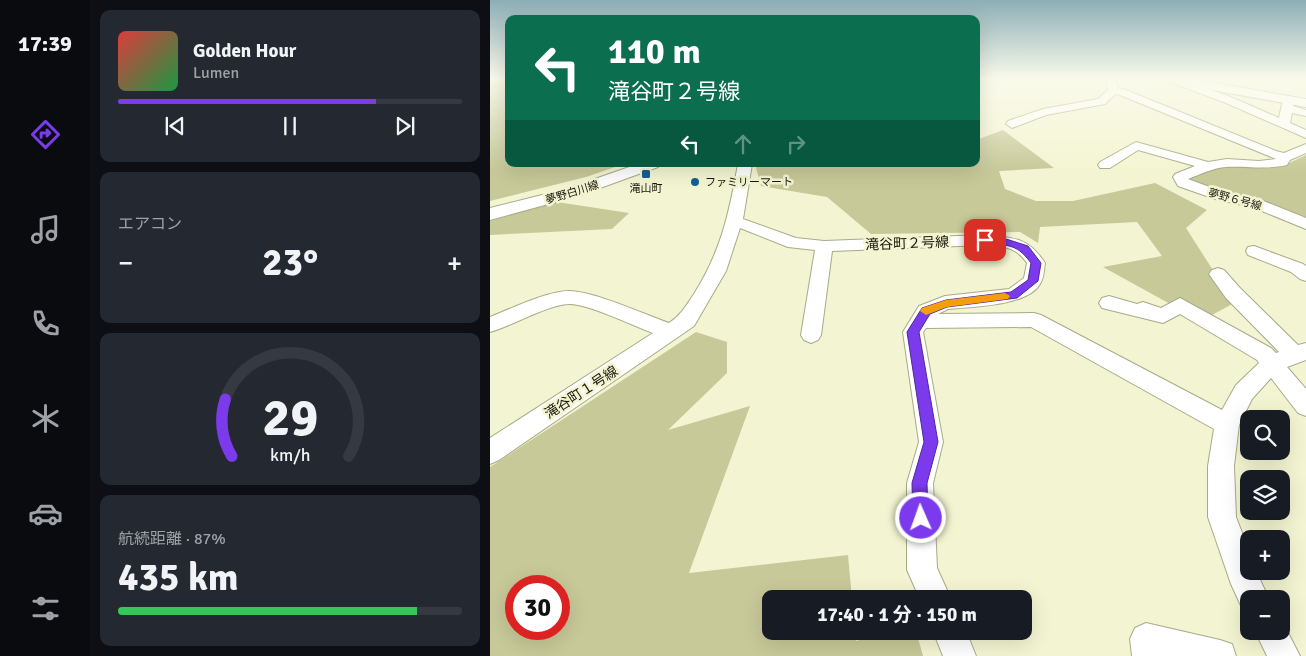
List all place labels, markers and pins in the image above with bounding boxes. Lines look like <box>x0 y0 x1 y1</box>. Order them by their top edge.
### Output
marker: 滝山町 <box>640 168 652 180</box>
marker: ファミリーマート <box>689 176 701 188</box>
place label: ファミリーマート <box>705 176 793 189</box>
place label: 滝山町 <box>630 182 663 195</box>
pin <box>964 219 1006 261</box>

